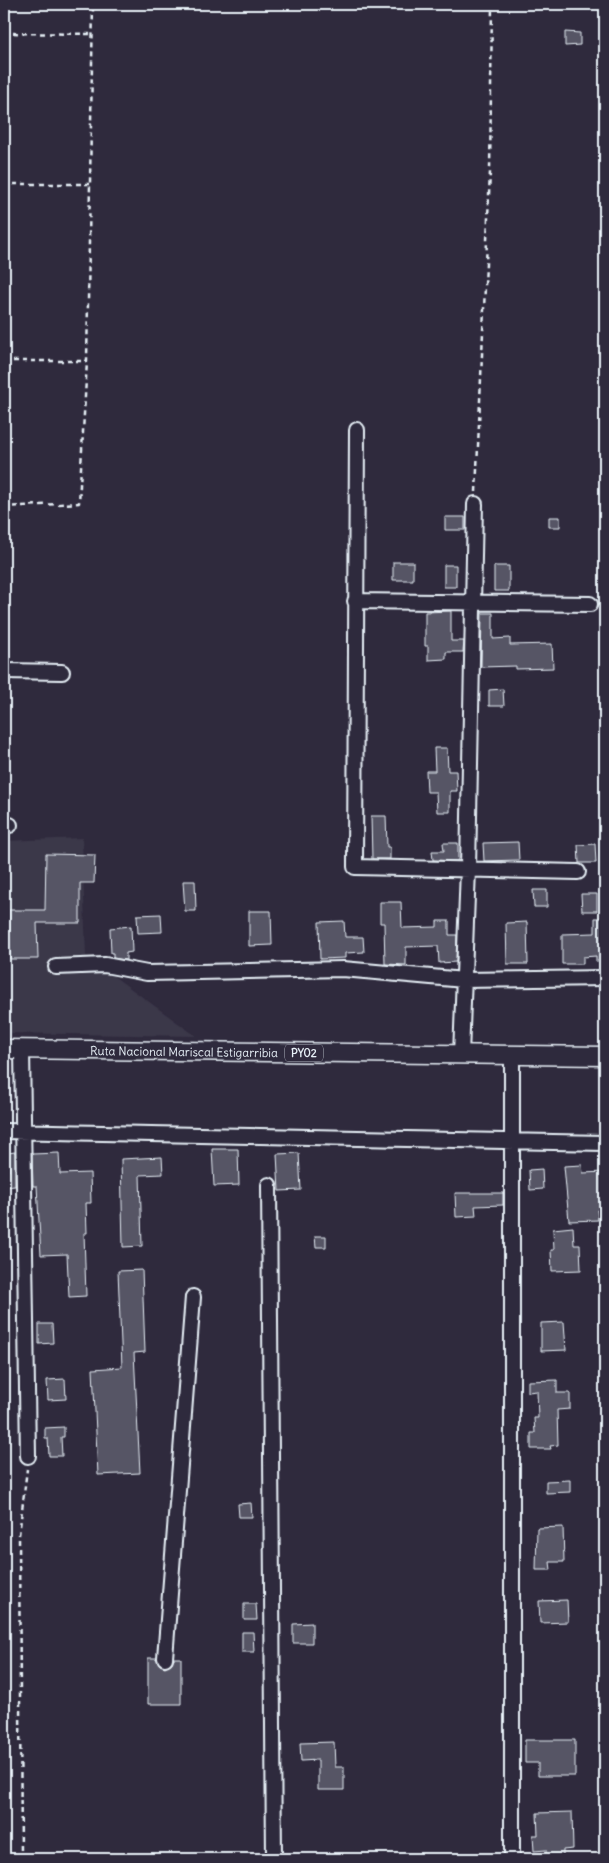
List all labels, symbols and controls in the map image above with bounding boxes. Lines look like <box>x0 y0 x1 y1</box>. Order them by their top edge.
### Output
street label: Ruta Nacional Mariscal Estigarribia <box>90 1043 278 1060</box>
road number: PY02 <box>285 1044 323 1062</box>

